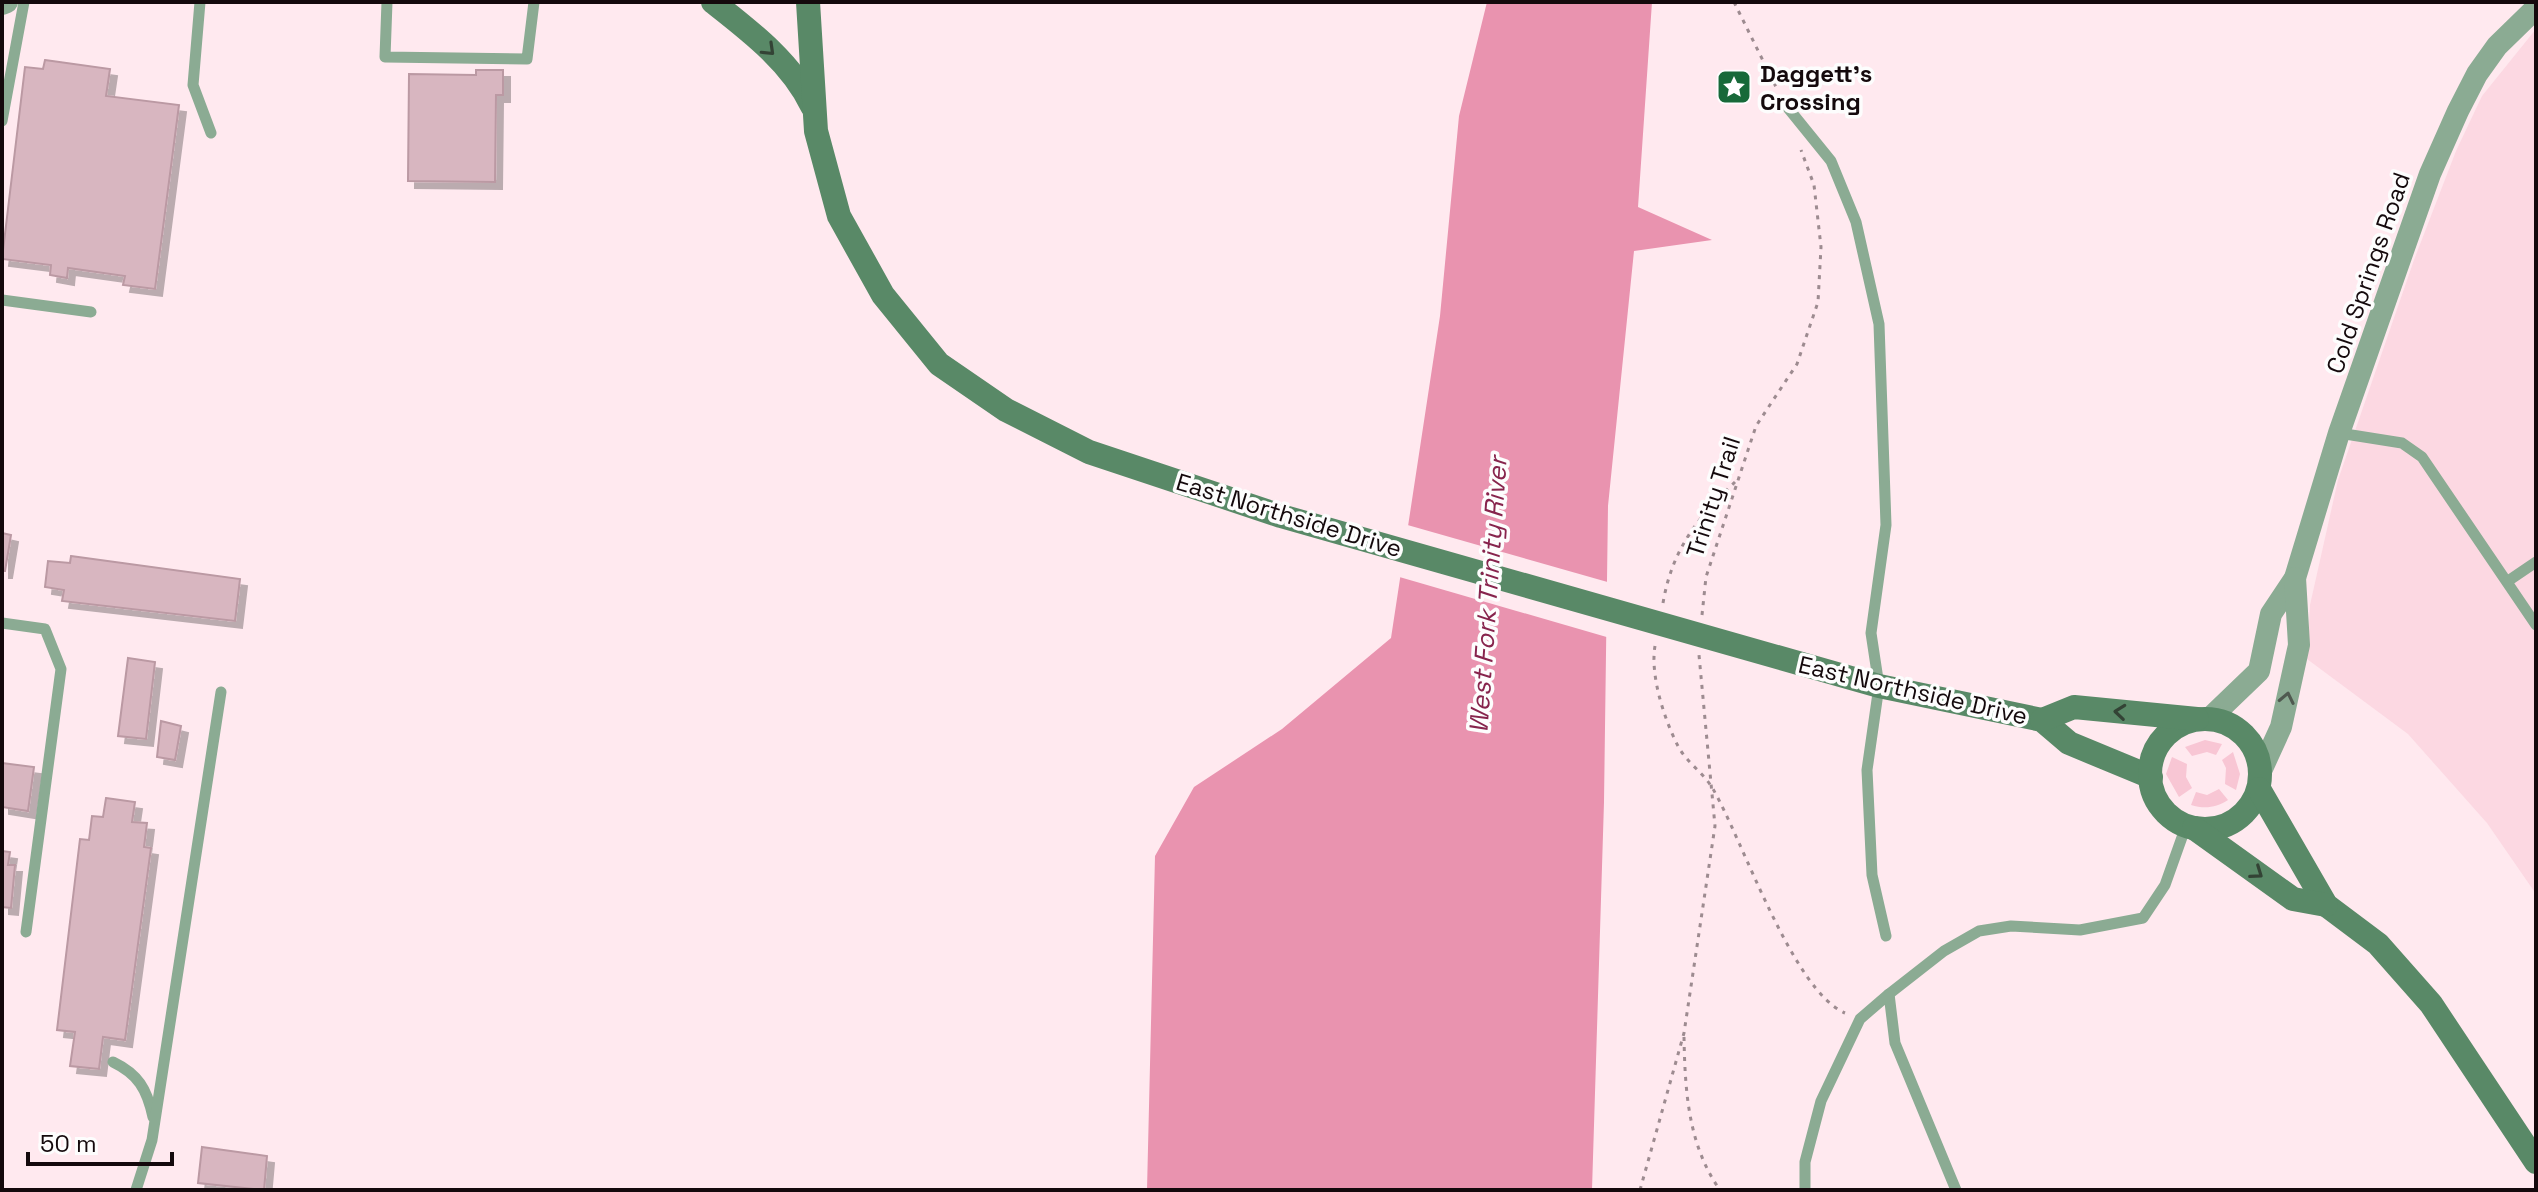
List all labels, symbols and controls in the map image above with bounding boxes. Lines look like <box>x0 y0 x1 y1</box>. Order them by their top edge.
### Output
one-way arrow <box>760 41 774 55</box>
place label: Daggett's Crossing <box>1760 58 1872 117</box>
place icon: Daggett's Crossing <box>1715 68 1753 106</box>
street label: Cold Springs Road <box>2319 168 2417 378</box>
street label: Trinity Trail <box>1679 432 1747 562</box>
water label: West Fork Trinity River <box>1461 452 1515 735</box>
street label: East Northside Drive <box>1172 466 1406 564</box>
street label: East Northside Drive <box>1795 649 2031 731</box>
one-way arrow <box>2278 691 2295 705</box>
one-way arrow <box>2113 703 2126 720</box>
one-way arrow <box>2249 863 2263 878</box>
scale bar <box>28 1116 172 1166</box>
text: 50 m <box>40 1128 97 1159</box>

